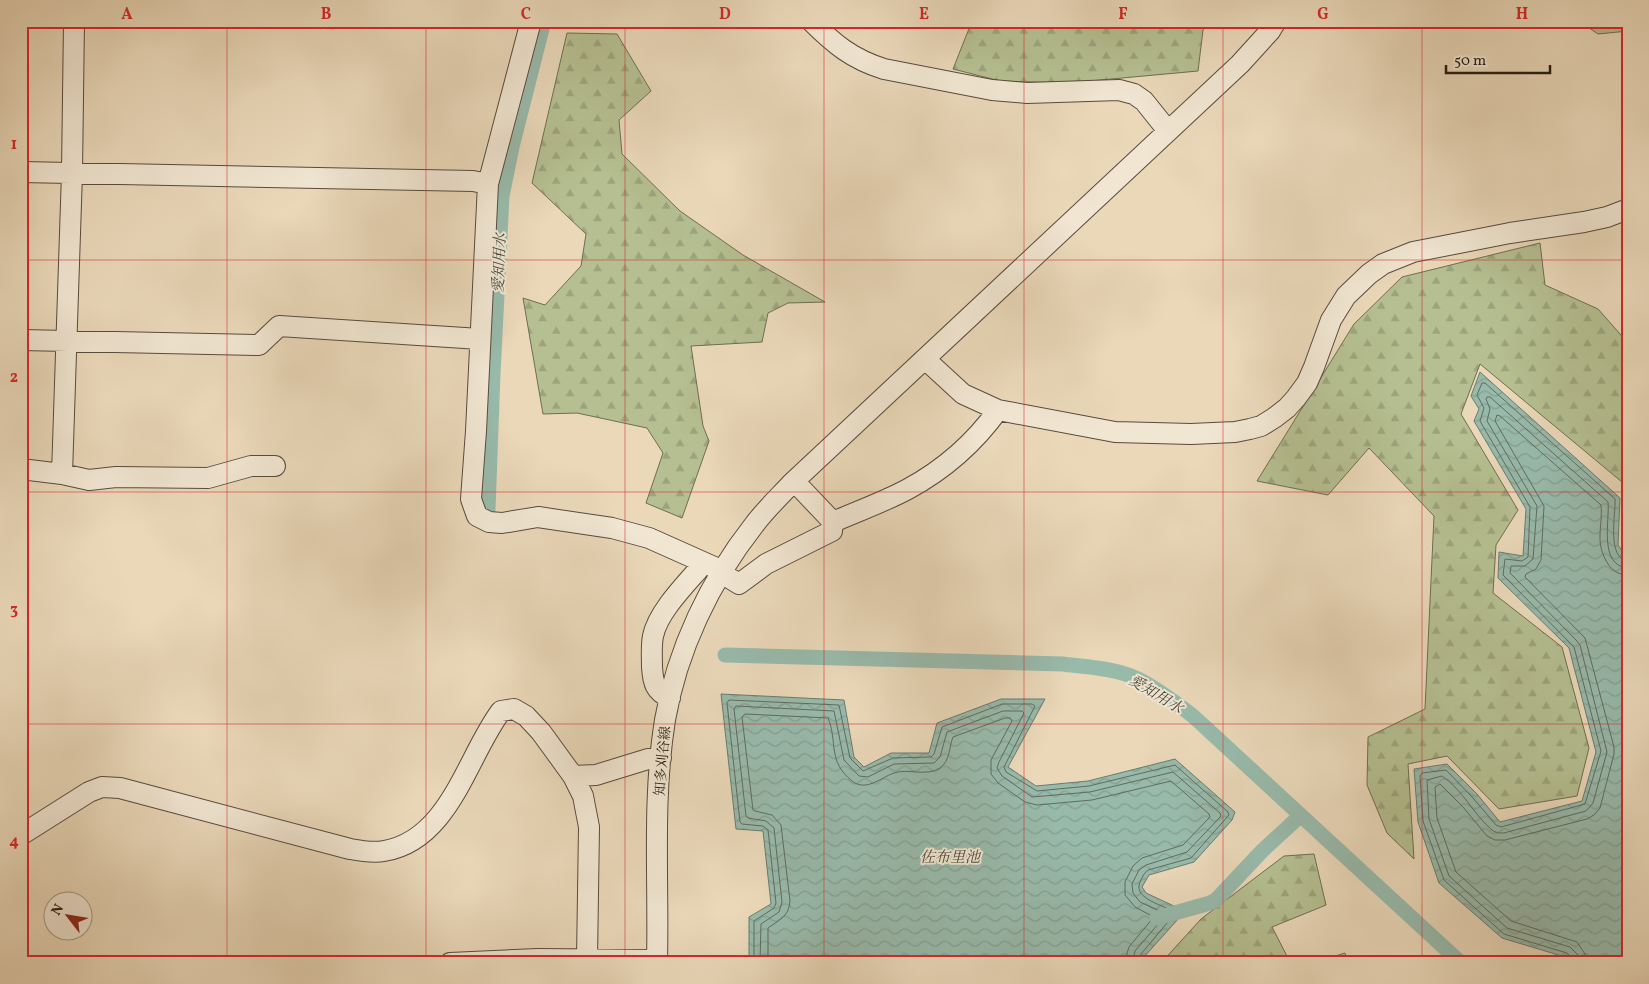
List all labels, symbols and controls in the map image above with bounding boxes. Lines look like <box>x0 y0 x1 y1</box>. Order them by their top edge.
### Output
text: A <box>121 4 133 26</box>
text: B <box>321 4 332 26</box>
text: C <box>521 4 531 26</box>
text: D <box>719 4 731 26</box>
text: E <box>919 4 929 26</box>
text: F <box>1118 4 1128 26</box>
text: G <box>1317 4 1329 26</box>
text: H <box>1516 4 1528 26</box>
scale bar <box>1446 42 1550 74</box>
text: 50 m <box>1454 51 1486 72</box>
text: 1 <box>11 134 17 156</box>
water label: 愛知用水 <box>489 231 512 293</box>
text: 2 <box>10 367 18 389</box>
text: 3 <box>10 599 18 621</box>
water label: 愛知用水 <box>1124 671 1188 721</box>
street label: 知多刈谷線 <box>651 725 676 797</box>
text: 4 <box>9 831 19 853</box>
water label: 佐布里池 <box>920 848 982 869</box>
north arrow <box>42 892 92 942</box>
text: N <box>47 901 69 919</box>

